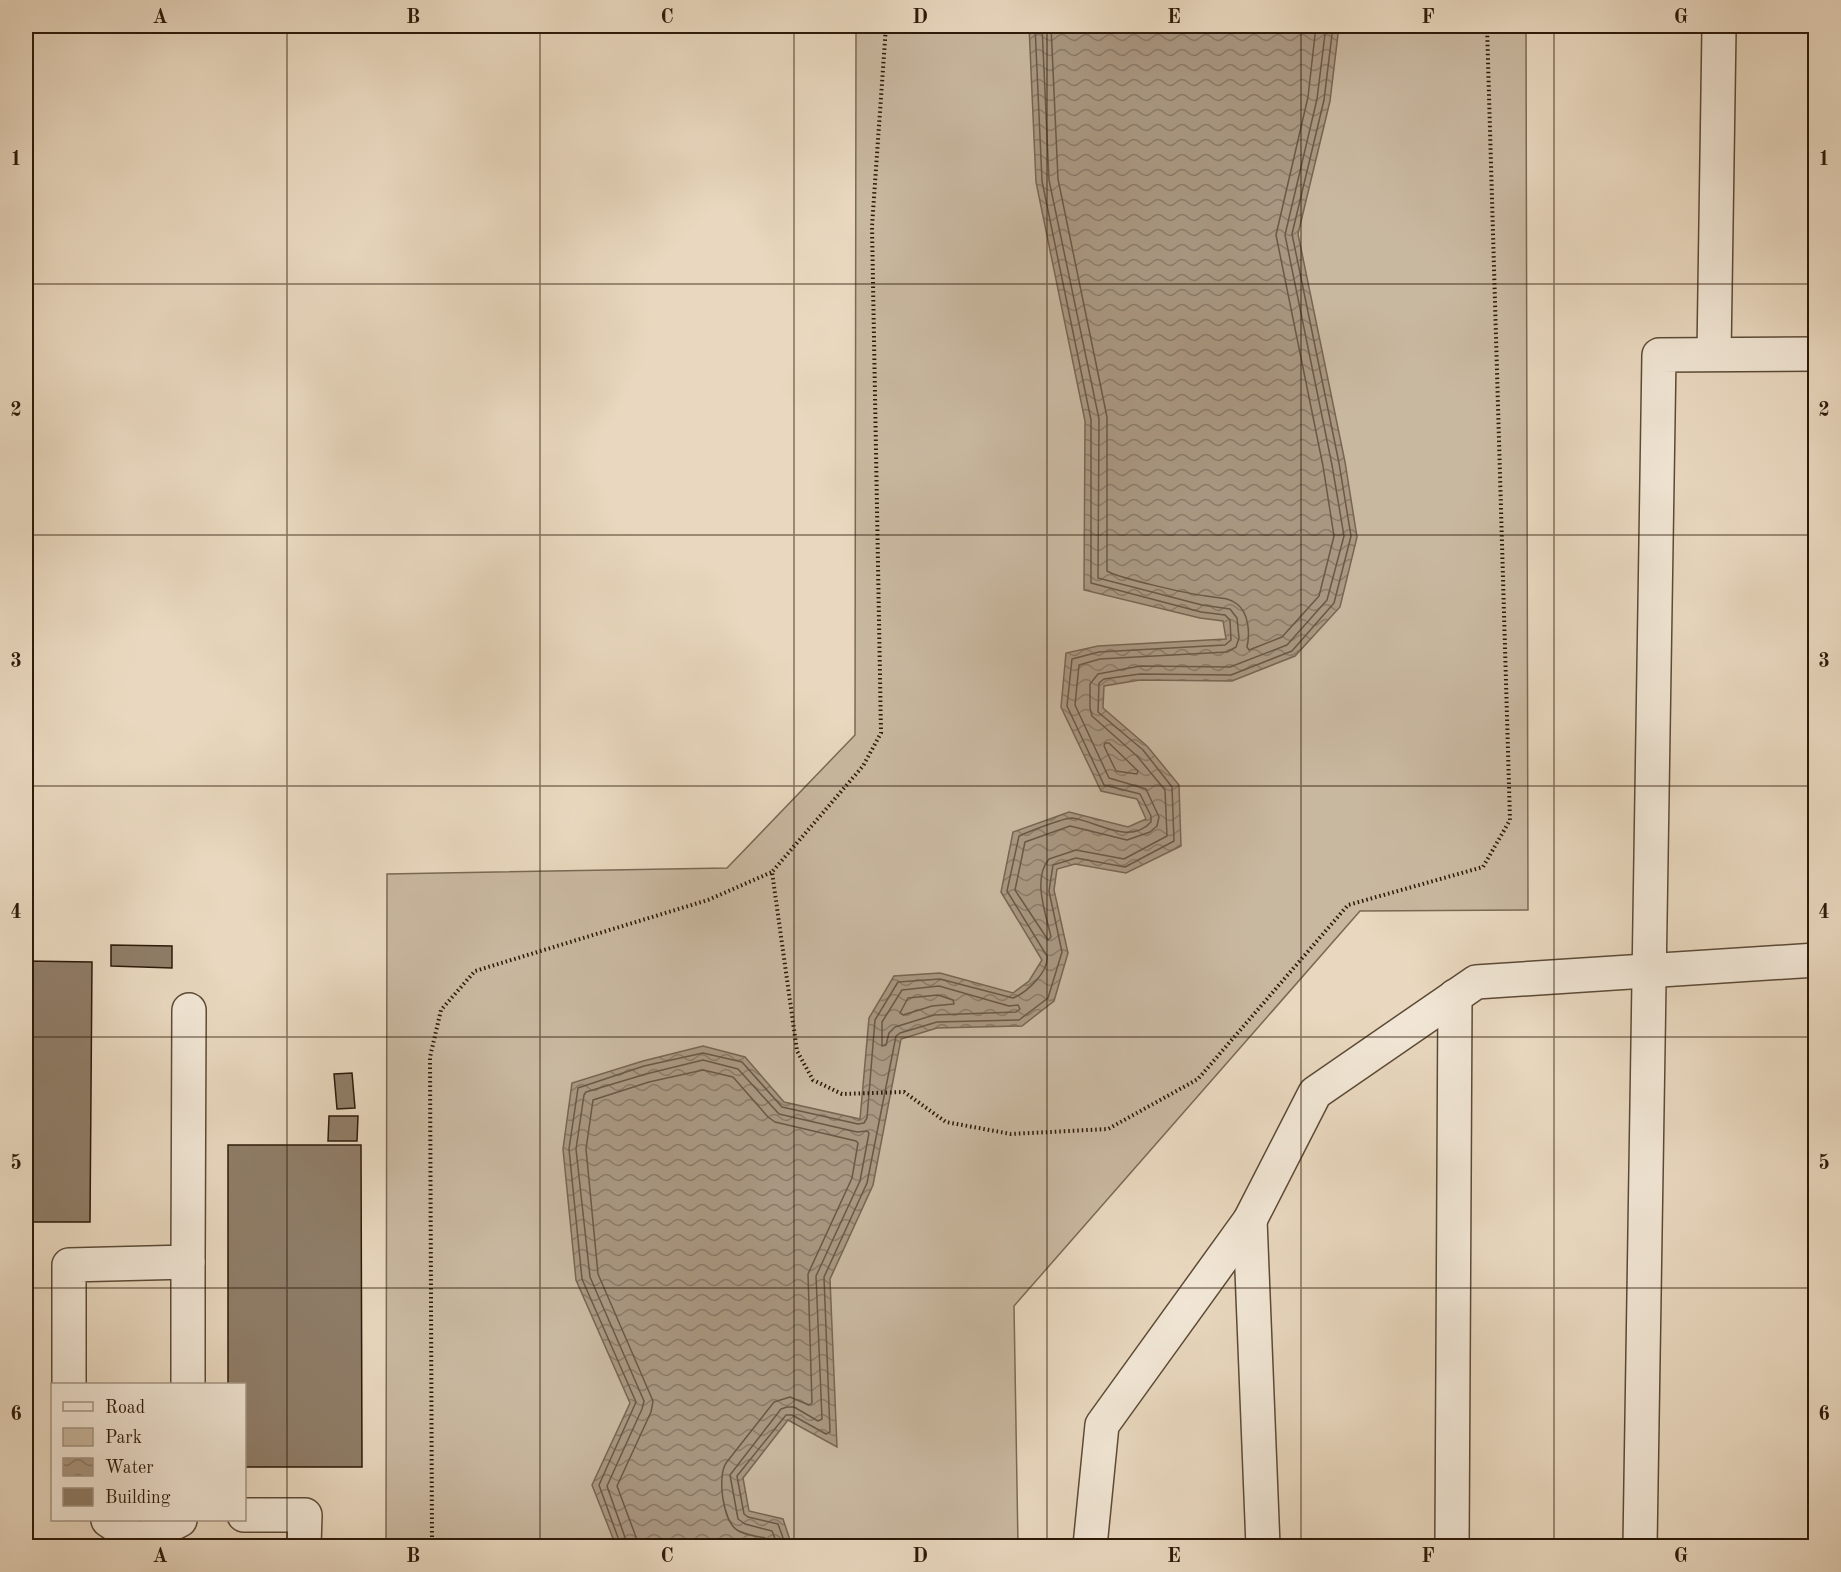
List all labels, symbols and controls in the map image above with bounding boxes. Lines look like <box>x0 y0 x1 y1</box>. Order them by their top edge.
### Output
text: A <box>152 8 168 28</box>
text: B <box>406 8 420 28</box>
text: C <box>660 8 674 28</box>
text: D <box>912 8 928 28</box>
text: E <box>1167 8 1181 28</box>
text: F <box>1421 8 1435 28</box>
text: G <box>1674 8 1688 28</box>
text: 1 <box>10 150 22 170</box>
text: 1 <box>1818 150 1830 170</box>
text: 2 <box>10 401 22 421</box>
text: 2 <box>1818 401 1830 421</box>
text: 3 <box>10 652 22 672</box>
text: 3 <box>1818 652 1830 672</box>
text: 4 <box>10 903 22 923</box>
text: 4 <box>1818 903 1830 923</box>
text: 5 <box>10 1153 22 1174</box>
text: 5 <box>1818 1153 1830 1174</box>
legend <box>51 1383 246 1521</box>
text: Road <box>105 1399 145 1417</box>
text: 6 <box>10 1405 22 1425</box>
text: 6 <box>1818 1405 1830 1425</box>
text: Park <box>105 1429 142 1447</box>
text: Water <box>105 1459 154 1477</box>
text: Building <box>105 1489 171 1507</box>
text: A <box>152 1547 168 1567</box>
text: B <box>406 1547 420 1567</box>
text: C <box>660 1547 674 1567</box>
text: D <box>912 1547 928 1567</box>
text: E <box>1167 1547 1181 1567</box>
text: F <box>1421 1547 1435 1567</box>
text: G <box>1674 1547 1688 1567</box>

